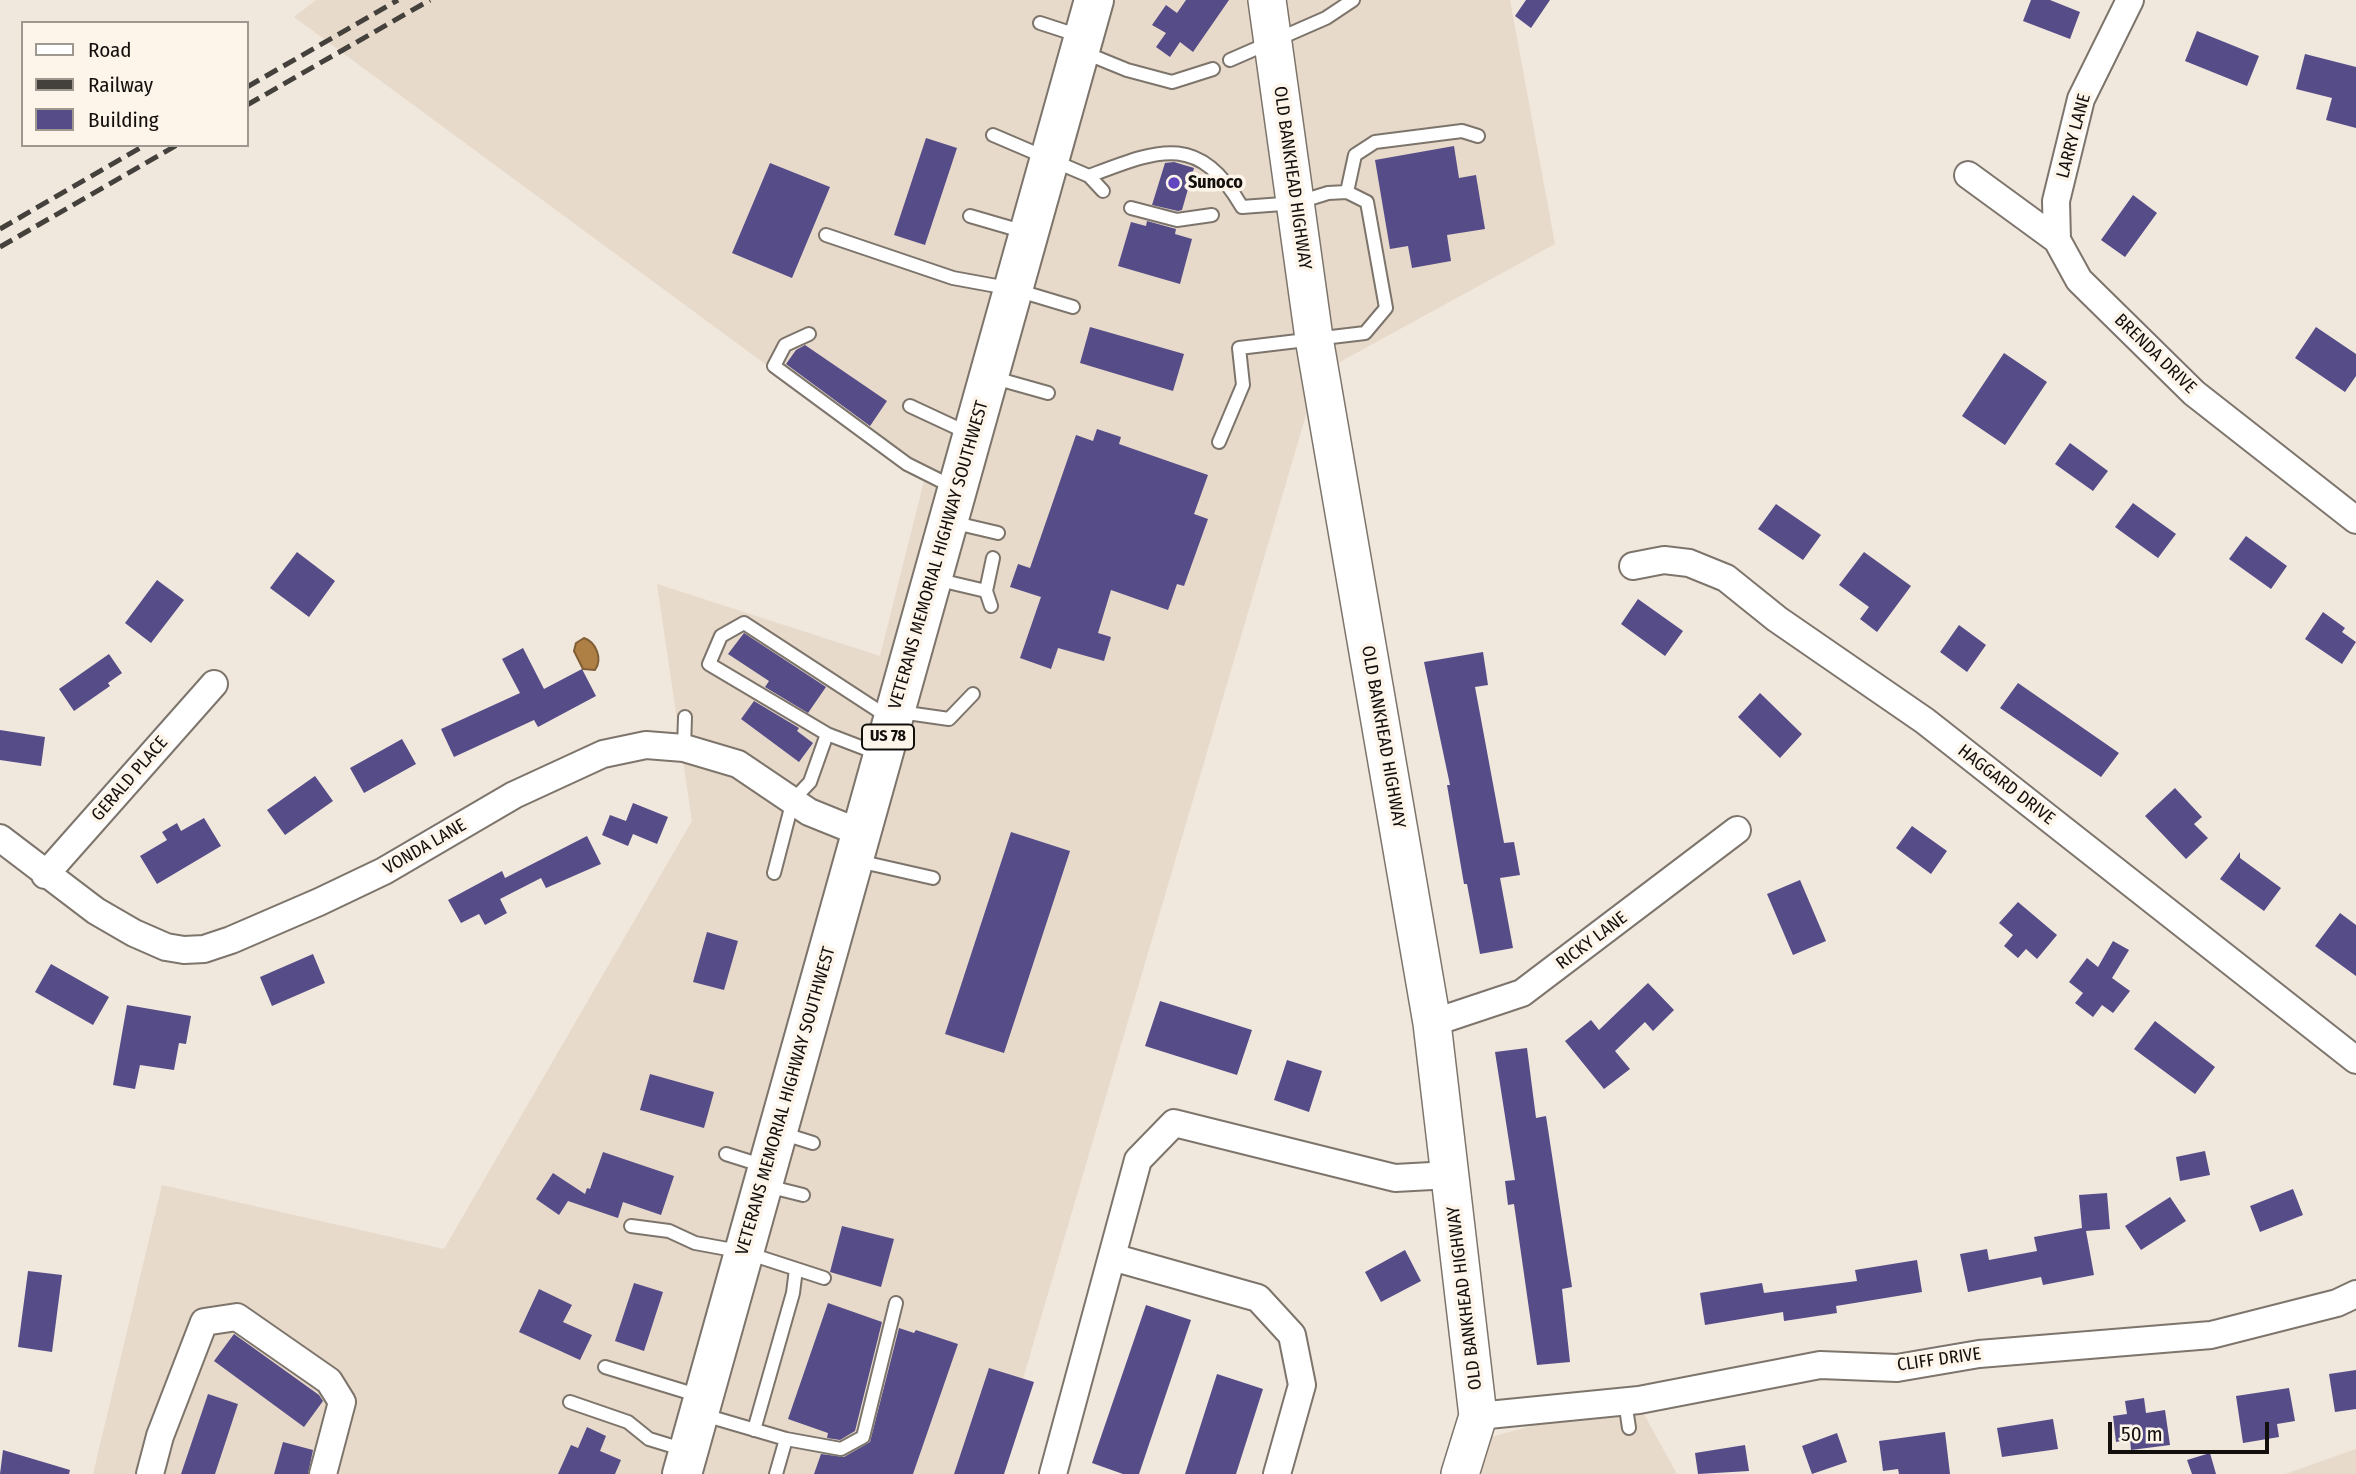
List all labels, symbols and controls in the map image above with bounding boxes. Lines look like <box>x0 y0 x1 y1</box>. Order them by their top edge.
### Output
legend <box>21 21 248 147</box>
text: Road <box>88 37 132 63</box>
text: Railway <box>88 72 153 98</box>
street label: OLD BANKHEAD HIGHWAY <box>1268 85 1316 271</box>
street label: LARRY LANE <box>2052 91 2096 181</box>
text: Building <box>88 107 159 133</box>
place label: Sunoco <box>1188 172 1243 194</box>
marker: Sunoco <box>1166 175 1182 191</box>
street label: BRENDA DRIVE <box>2110 310 2200 398</box>
street label: VETERANS MEMORIAL HIGHWAY SOUTHWEST <box>885 398 993 712</box>
street label: OLD BANKHEAD HIGHWAY <box>1356 644 1410 830</box>
road number: US 78 <box>862 724 914 750</box>
street label: GERALD PLACE <box>87 732 173 826</box>
street label: HAGGARD DRIVE <box>1953 740 2059 830</box>
street label: VONDA LANE <box>380 815 470 879</box>
street label: RICKY LANE <box>1552 907 1632 975</box>
street label: VETERANS MEMORIAL HIGHWAY SOUTHWEST <box>732 944 840 1258</box>
street label: OLD BANKHEAD HIGHWAY <box>1443 1205 1487 1391</box>
street label: CLIFF DRIVE <box>1896 1343 1982 1377</box>
scale bar <box>2111 1408 2272 1452</box>
text: 50 m <box>2121 1421 2163 1447</box>

